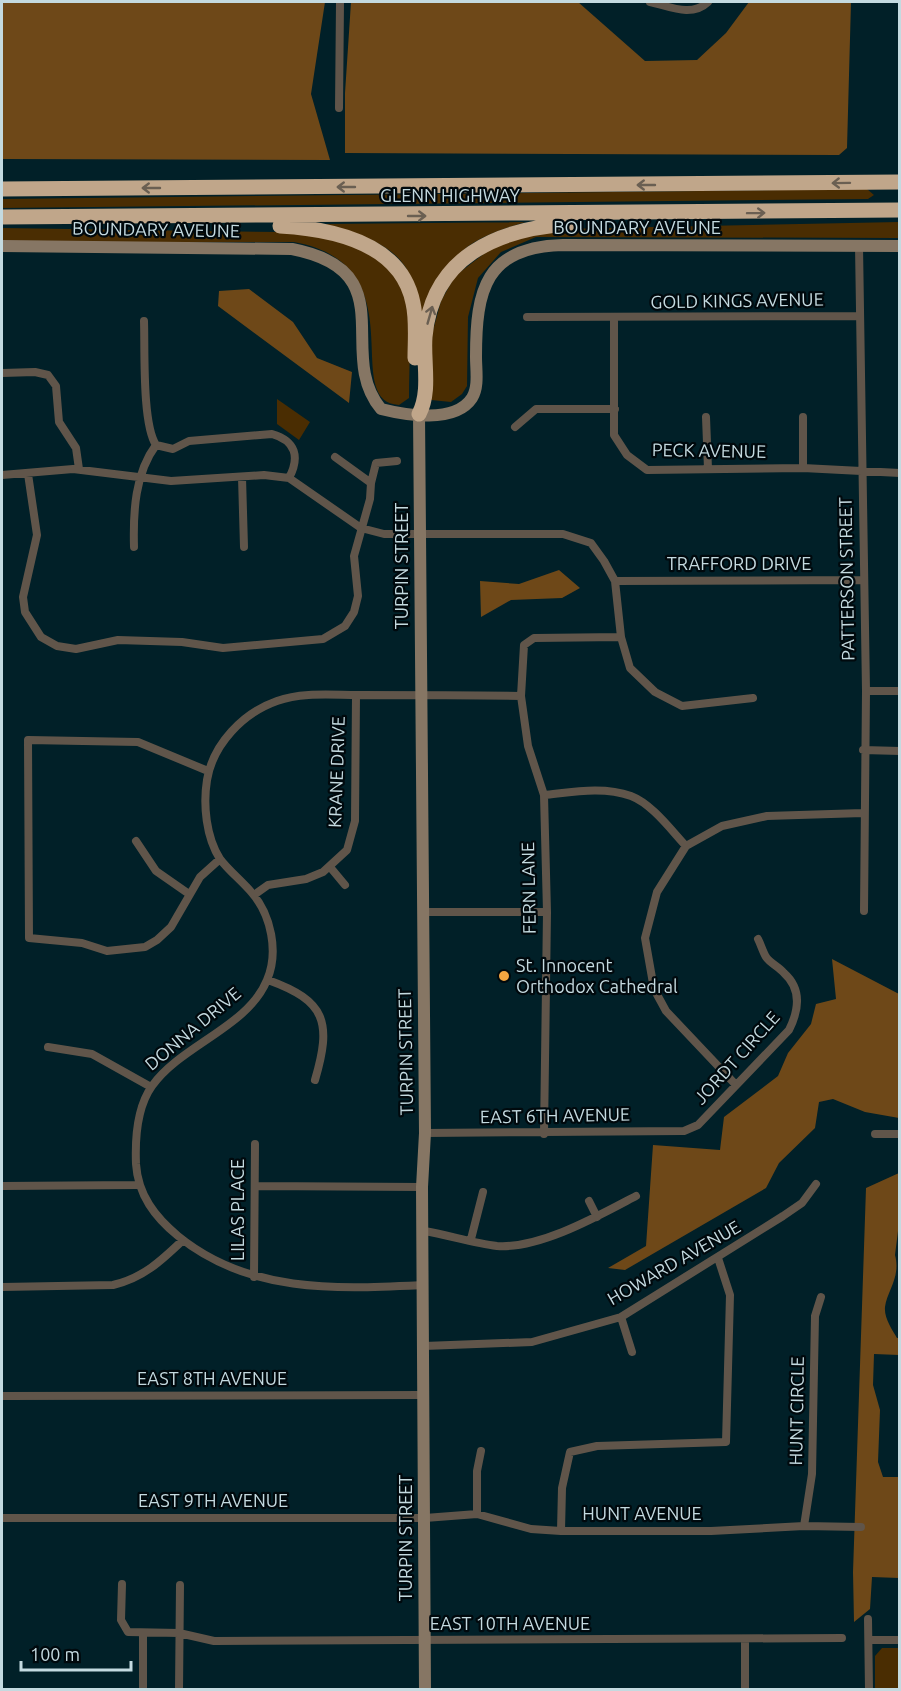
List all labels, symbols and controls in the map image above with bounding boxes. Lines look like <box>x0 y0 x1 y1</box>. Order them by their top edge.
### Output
one-way arrow <box>832 177 852 189</box>
one-way arrow <box>637 179 657 191</box>
one-way arrow <box>337 181 357 193</box>
one-way arrow <box>142 182 162 194</box>
street label: GLENN HIGHWAY <box>380 185 521 205</box>
one-way arrow <box>746 207 766 219</box>
one-way arrow <box>406 210 426 222</box>
street label: BOUNDARY AVEUNE <box>553 217 721 237</box>
street label: BOUNDARY AVEUNE <box>72 218 240 240</box>
street label: GOLD KINGS AVENUE <box>650 288 824 312</box>
one-way arrow <box>425 306 436 325</box>
street label: PECK AVENUE <box>652 439 766 461</box>
street label: PATTERSON STREET <box>835 497 857 661</box>
street label: TURPIN STREET <box>391 503 411 629</box>
street label: TRAFFORD DRIVE <box>667 553 811 573</box>
street label: KRANE DRIVE <box>324 716 348 828</box>
street label: FERN LANE <box>517 842 539 934</box>
place label: St. Innocent Orthodox Cathedral <box>516 955 678 996</box>
marker: St. Innocent Orthodox Cathedral <box>497 969 511 983</box>
street label: DONNA DRIVE <box>141 983 244 1074</box>
street label: TURPIN STREET <box>394 988 416 1116</box>
street label: JORDT CIRCLE <box>689 1007 783 1108</box>
street label: EAST 6TH AVENUE <box>480 1104 630 1126</box>
street label: LILAS PLACE <box>227 1159 247 1261</box>
street label: HOWARD AVENUE <box>603 1216 744 1308</box>
street label: HUNT CIRCLE <box>785 1356 807 1466</box>
street label: EAST 8TH AVENUE <box>137 1368 287 1388</box>
street label: TURPIN STREET <box>395 1475 415 1601</box>
street label: EAST 9TH AVENUE <box>138 1490 288 1510</box>
street label: HUNT AVENUE <box>582 1503 702 1523</box>
street label: EAST 10TH AVENUE <box>430 1613 590 1633</box>
scale bar <box>21 1634 130 1672</box>
text: 100 m <box>30 1644 80 1664</box>

